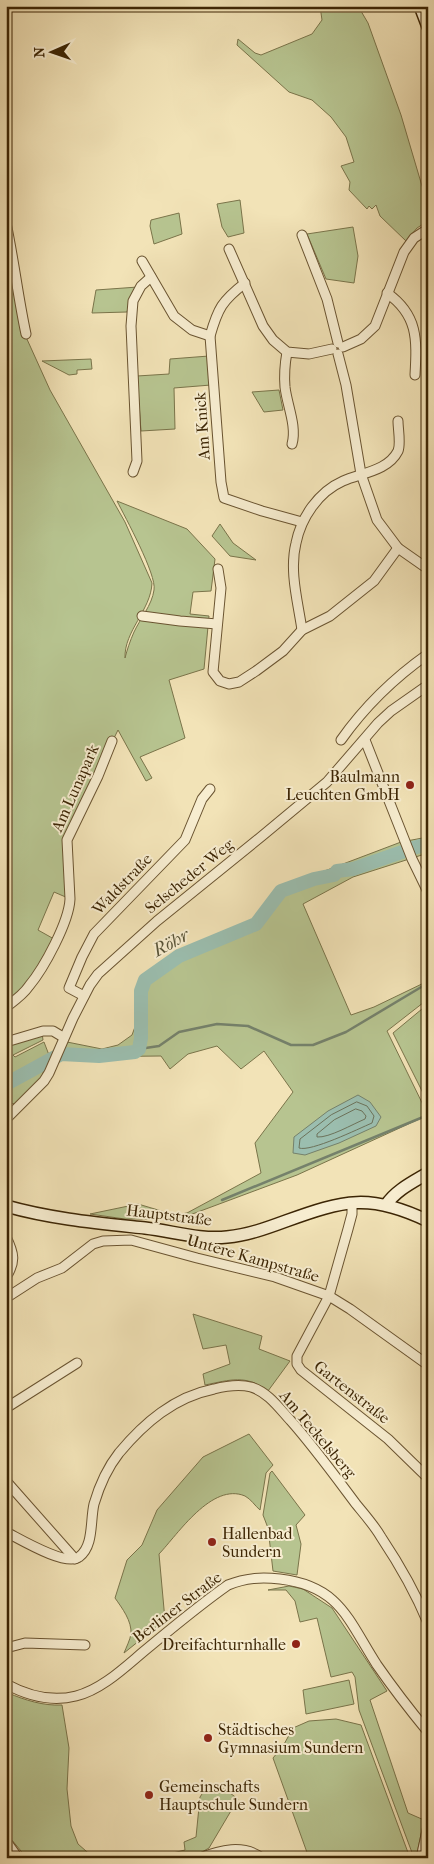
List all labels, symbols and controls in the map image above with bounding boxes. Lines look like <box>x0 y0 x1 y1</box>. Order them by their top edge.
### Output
north arrow <box>28 28 78 78</box>
text: N <box>31 46 48 58</box>
street label: Am Knick <box>190 391 214 462</box>
street label: Am Lunapark <box>47 741 103 835</box>
place label: Baulmann Leuchten GmbH <box>286 767 401 804</box>
marker: Baulmann Leuchten GmbH <box>404 779 416 791</box>
street label: Selscheder Weg <box>141 834 237 917</box>
street label: Waldstraße <box>88 849 156 919</box>
water label: Röhr <box>148 924 194 962</box>
street label: Hauptstraße <box>125 1200 213 1230</box>
street label: Untere Kampstraße <box>185 1230 322 1286</box>
street label: Gartenstraße <box>310 1356 394 1428</box>
street label: Am Teckelsberg <box>275 1385 361 1482</box>
place label: Hallenbad Sundern <box>222 1524 293 1561</box>
marker: Hallenbad Sundern <box>206 1536 218 1548</box>
street label: Berliner Straße <box>129 1567 225 1647</box>
place label: Dreifachturnhalle <box>162 1635 286 1654</box>
marker: Dreifachturnhalle <box>290 1638 302 1650</box>
place label: Städtisches Gymnasium Sundern <box>218 1720 364 1757</box>
marker: Städtisches Gymnasium Sundern <box>202 1732 214 1744</box>
place label: Gemeinschafts Hauptschule Sundern <box>159 1777 309 1814</box>
marker: Gemeinschafts Hauptschule Sundern <box>143 1789 155 1801</box>

